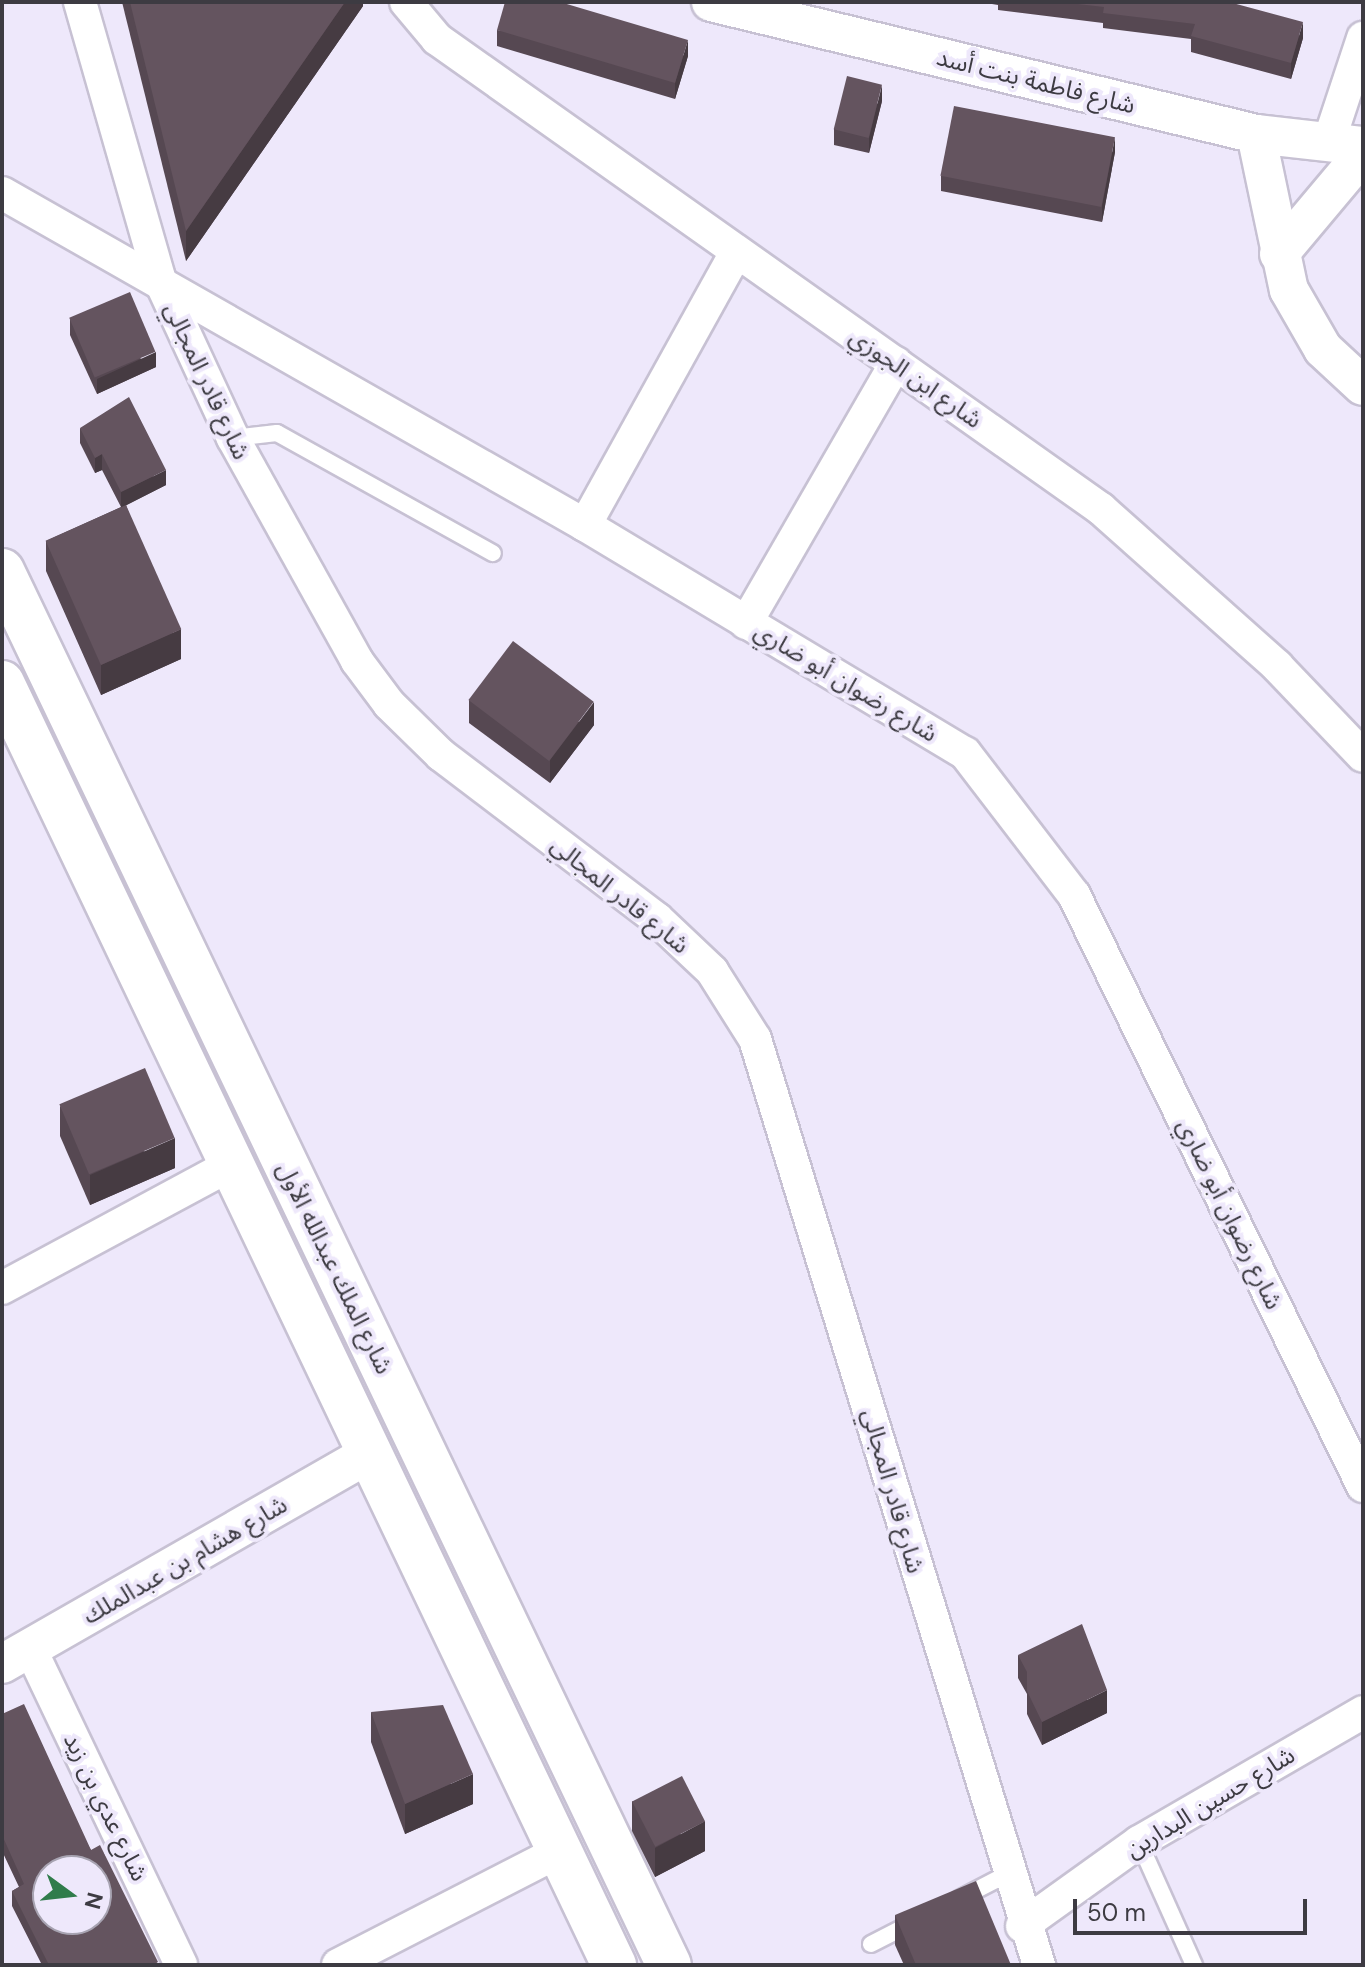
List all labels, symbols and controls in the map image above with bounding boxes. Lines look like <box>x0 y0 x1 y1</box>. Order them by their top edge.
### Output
street label: شارع فاطمة بنت أسد <box>934 42 1138 120</box>
street label: شارع قادر المجالي <box>158 298 256 464</box>
street label: شارع ابن الجوزي <box>844 322 988 434</box>
street label: شارع رضوان أبو ضاري <box>749 616 943 748</box>
street label: شارع قادر المجالي <box>545 830 695 960</box>
street label: شارع رضوان أبو ضاري <box>1171 1114 1289 1314</box>
street label: شارع الملك عبدالله الأول <box>271 1157 399 1379</box>
street label: شارع قادر المجالي <box>856 1406 930 1576</box>
street label: شارع هشام بن عبدالملك <box>78 1490 292 1630</box>
street label: شارع عدي بن زيد <box>58 1728 154 1886</box>
street label: شارع حسين البدارين <box>1120 1740 1300 1864</box>
north arrow <box>32 1855 112 1935</box>
scale bar <box>1077 1883 1311 1933</box>
text: N <box>78 1889 110 1912</box>
text: 50 m <box>1087 1897 1146 1928</box>

